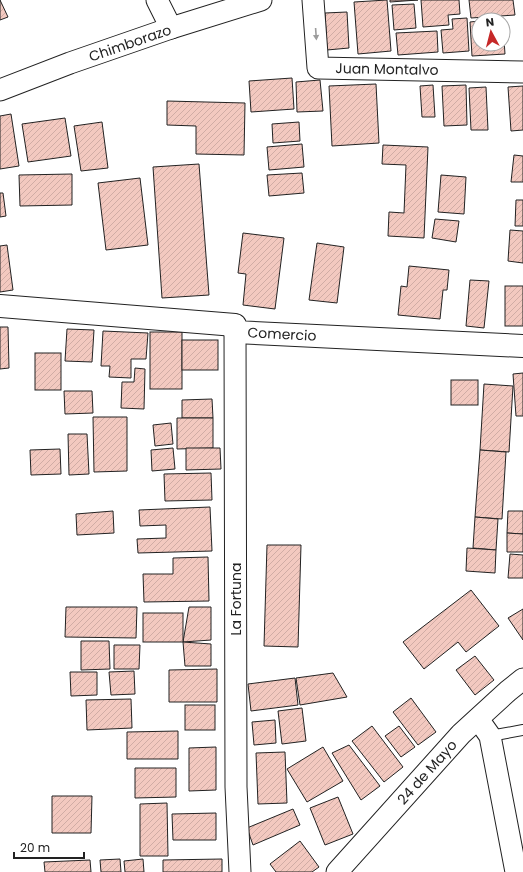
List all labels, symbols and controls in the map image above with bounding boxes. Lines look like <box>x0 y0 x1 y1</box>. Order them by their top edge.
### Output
north arrow <box>471 12 511 52</box>
text: N <box>485 14 495 31</box>
street label: Chimborazo <box>86 20 174 66</box>
one-way arrow <box>312 28 319 40</box>
street label: Juan Montalvo <box>335 58 439 80</box>
street label: Comercio <box>247 322 317 346</box>
street label: La Fortuna <box>226 563 246 635</box>
street label: 24 de Mayo <box>393 735 462 809</box>
scale bar <box>14 834 84 860</box>
text: 20 m <box>20 839 50 856</box>

